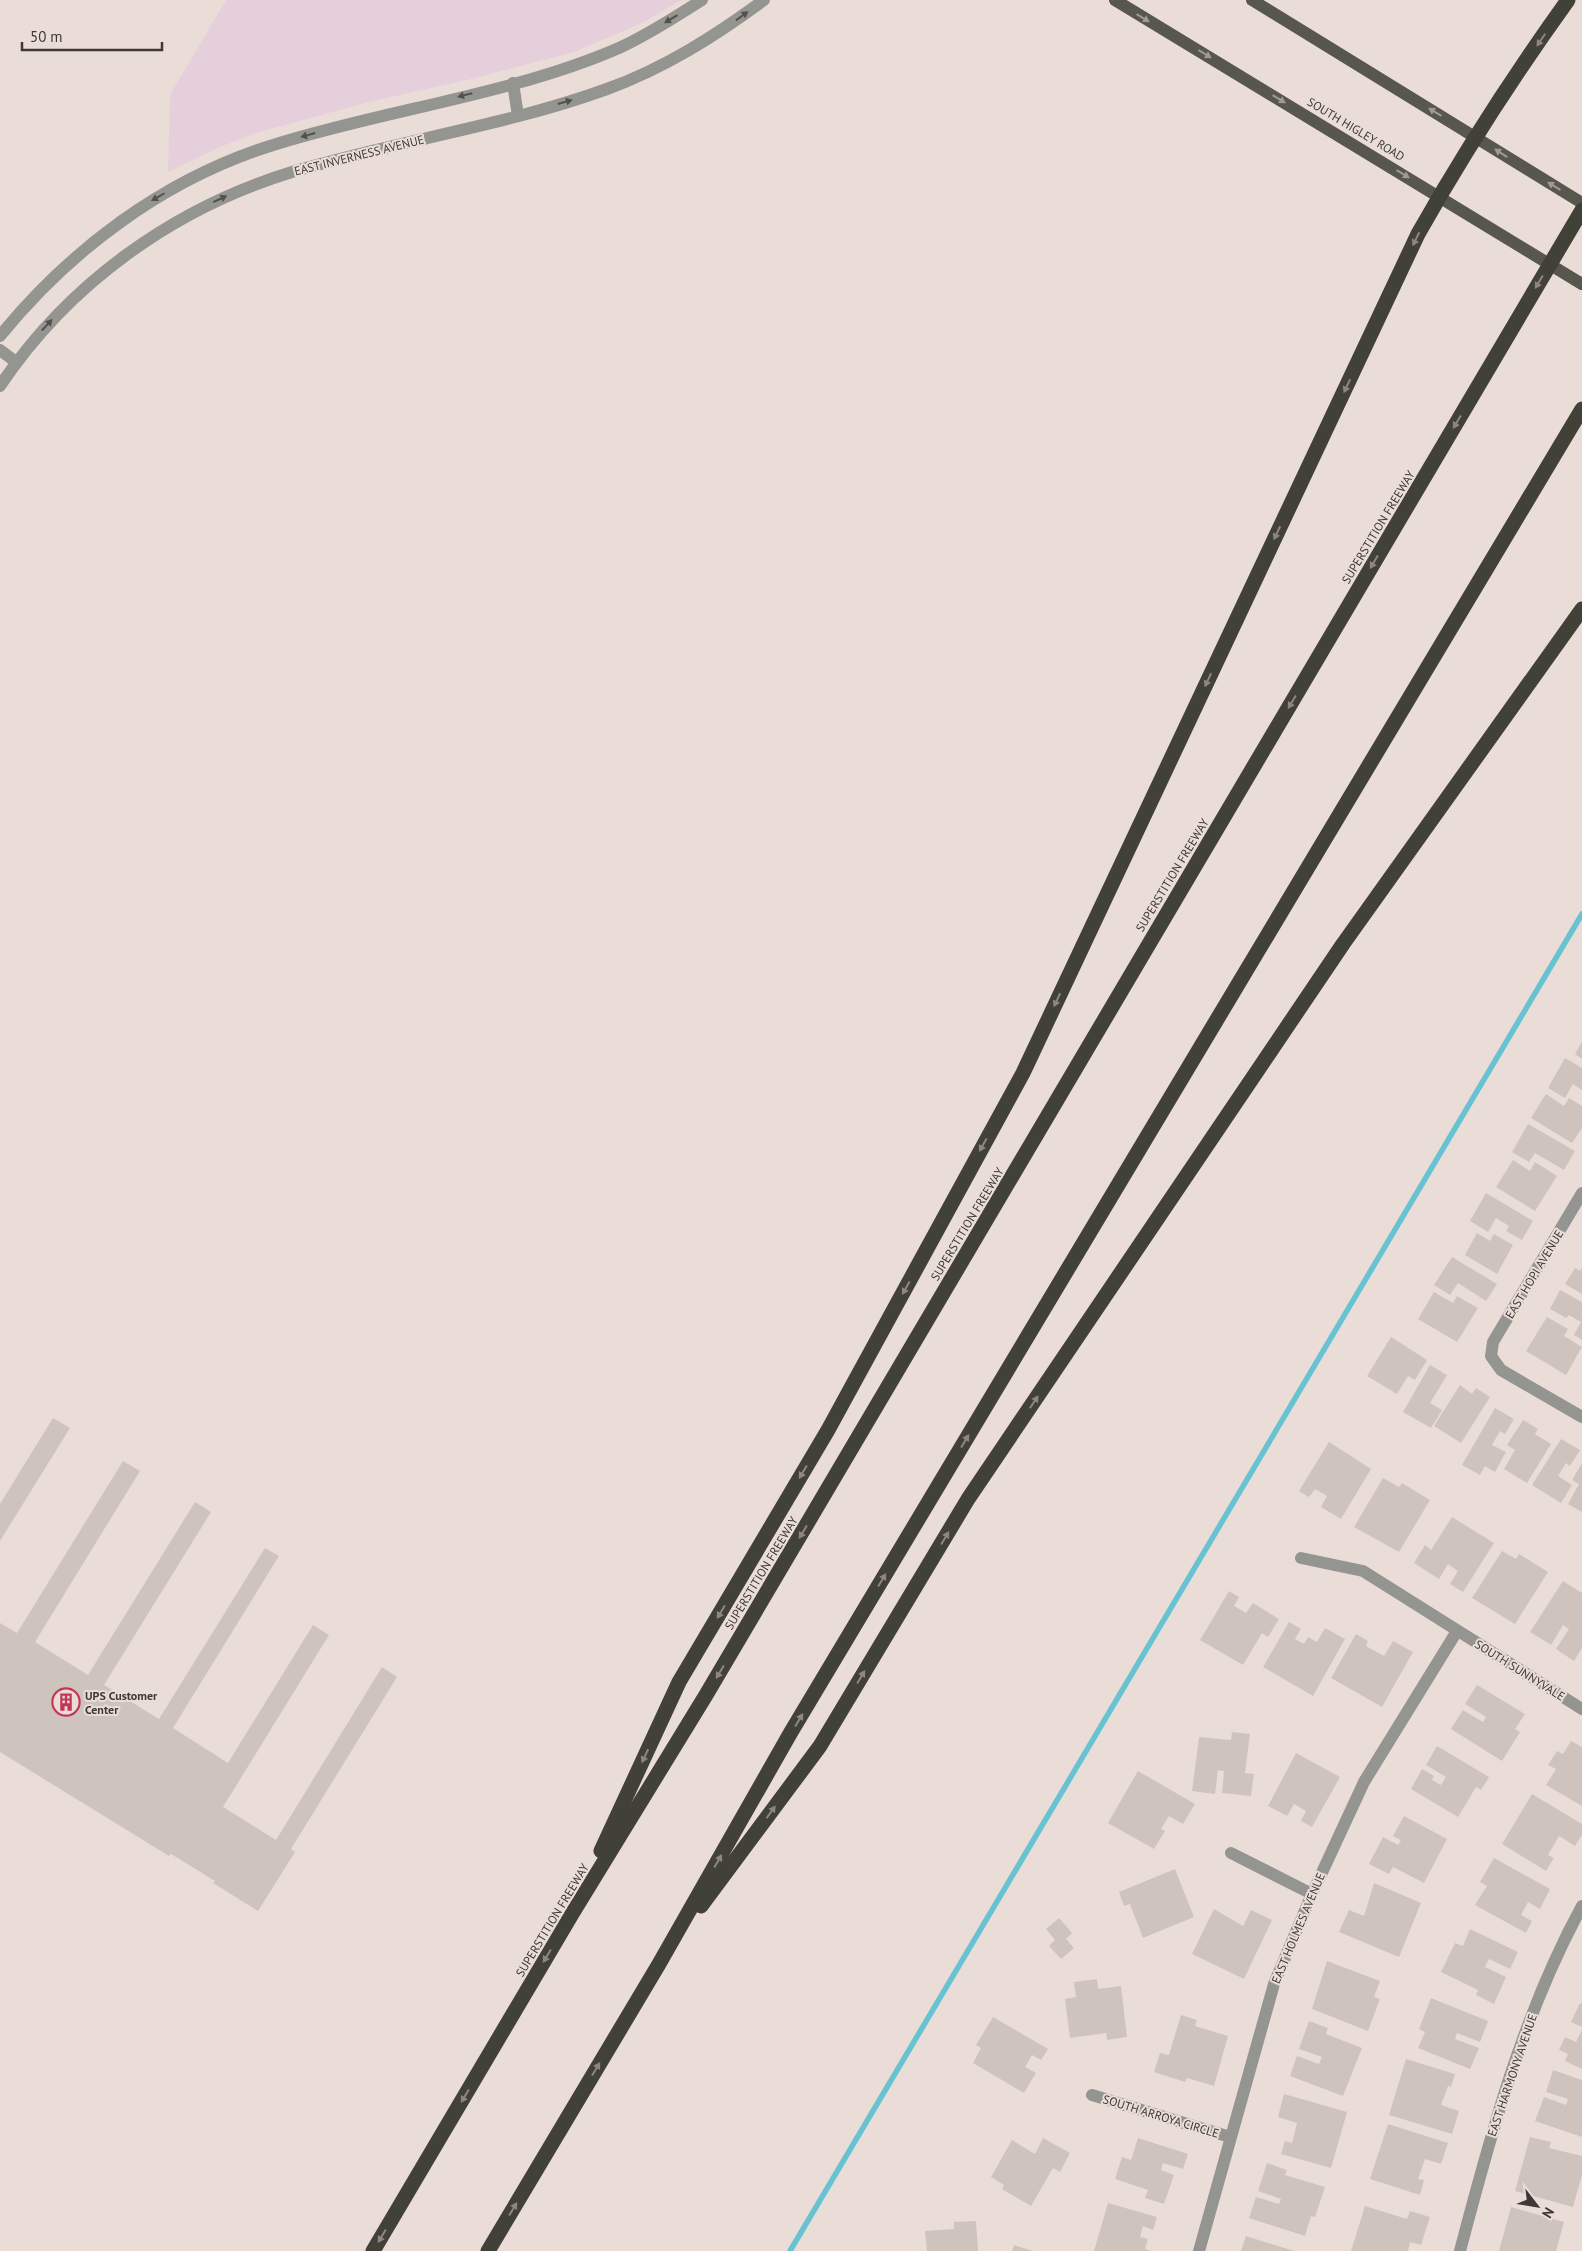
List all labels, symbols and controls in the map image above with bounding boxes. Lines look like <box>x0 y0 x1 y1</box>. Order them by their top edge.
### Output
one-way arrow <box>735 11 748 21</box>
one-way arrow <box>1137 13 1150 22</box>
one-way arrow <box>664 15 677 24</box>
scale bar <box>22 20 162 52</box>
text: 50 m <box>30 27 63 46</box>
one-way arrow <box>1536 34 1546 47</box>
one-way arrow <box>1198 50 1211 59</box>
one-way arrow <box>458 91 473 99</box>
street label: SOUTH HIGLEY ROAD <box>1305 94 1408 164</box>
one-way arrow <box>1273 95 1286 104</box>
one-way arrow <box>558 98 573 106</box>
one-way arrow <box>1429 108 1442 117</box>
street label: EAST INVERNESS AVENUE <box>293 132 425 178</box>
one-way arrow <box>300 132 315 140</box>
one-way arrow <box>1495 149 1508 158</box>
one-way arrow <box>1397 170 1410 179</box>
one-way arrow <box>1547 182 1560 191</box>
one-way arrow <box>152 193 165 202</box>
one-way arrow <box>213 195 227 203</box>
one-way arrow <box>1412 232 1420 246</box>
one-way arrow <box>1535 276 1544 289</box>
one-way arrow <box>41 320 53 332</box>
one-way arrow <box>1342 379 1350 393</box>
one-way arrow <box>1452 416 1461 429</box>
street label: SUPERSTITION FREEWAY <box>1338 467 1418 586</box>
one-way arrow <box>1273 526 1281 540</box>
one-way arrow <box>1370 556 1379 569</box>
one-way arrow <box>1204 673 1212 687</box>
one-way arrow <box>1287 696 1296 709</box>
street label: SUPERSTITION FREEWAY <box>1132 815 1212 934</box>
one-way arrow <box>1053 993 1061 1007</box>
one-way arrow <box>979 1139 988 1152</box>
street label: SUPERSTITION FREEWAY <box>927 1164 1007 1283</box>
street label: EAST HOPI AVENUE <box>1502 1227 1566 1321</box>
one-way arrow <box>901 1281 910 1295</box>
one-way arrow <box>1029 1395 1039 1409</box>
one-way arrow <box>961 1434 970 1447</box>
one-way arrow <box>799 1466 808 1479</box>
street label: SUPERSTITION FREEWAY <box>721 1513 801 1632</box>
one-way arrow <box>798 1525 807 1538</box>
one-way arrow <box>940 1531 949 1544</box>
one-way arrow <box>878 1573 886 1588</box>
one-way arrow <box>716 1606 725 1619</box>
street label: SOUTH SUNNYVALE <box>1472 1636 1568 1704</box>
one-way arrow <box>716 1665 725 1678</box>
one-way arrow <box>857 1670 866 1683</box>
building icon: UPS Customer Center <box>51 1687 81 1717</box>
place label: UPS Customer Center <box>85 1688 158 1717</box>
one-way arrow <box>794 1713 803 1726</box>
one-way arrow <box>641 1749 649 1763</box>
one-way arrow <box>766 1805 776 1819</box>
one-way arrow <box>713 1854 722 1867</box>
street label: SUPERSTITION FREEWAY <box>512 1860 592 1979</box>
street label: EAST HOLMES AVENUE <box>1268 1870 1328 1986</box>
one-way arrow <box>543 1949 552 1962</box>
street label: EAST HARMONY AVENUE <box>1484 2012 1540 2138</box>
one-way arrow <box>592 2063 601 2076</box>
one-way arrow <box>460 2089 469 2102</box>
street label: SOUTH ARROYA CIRCLE <box>1101 2091 1221 2141</box>
north arrow <box>1512 2181 1562 2231</box>
one-way arrow <box>509 2203 518 2216</box>
text: N <box>1538 2204 1558 2221</box>
one-way arrow <box>377 2229 386 2242</box>

